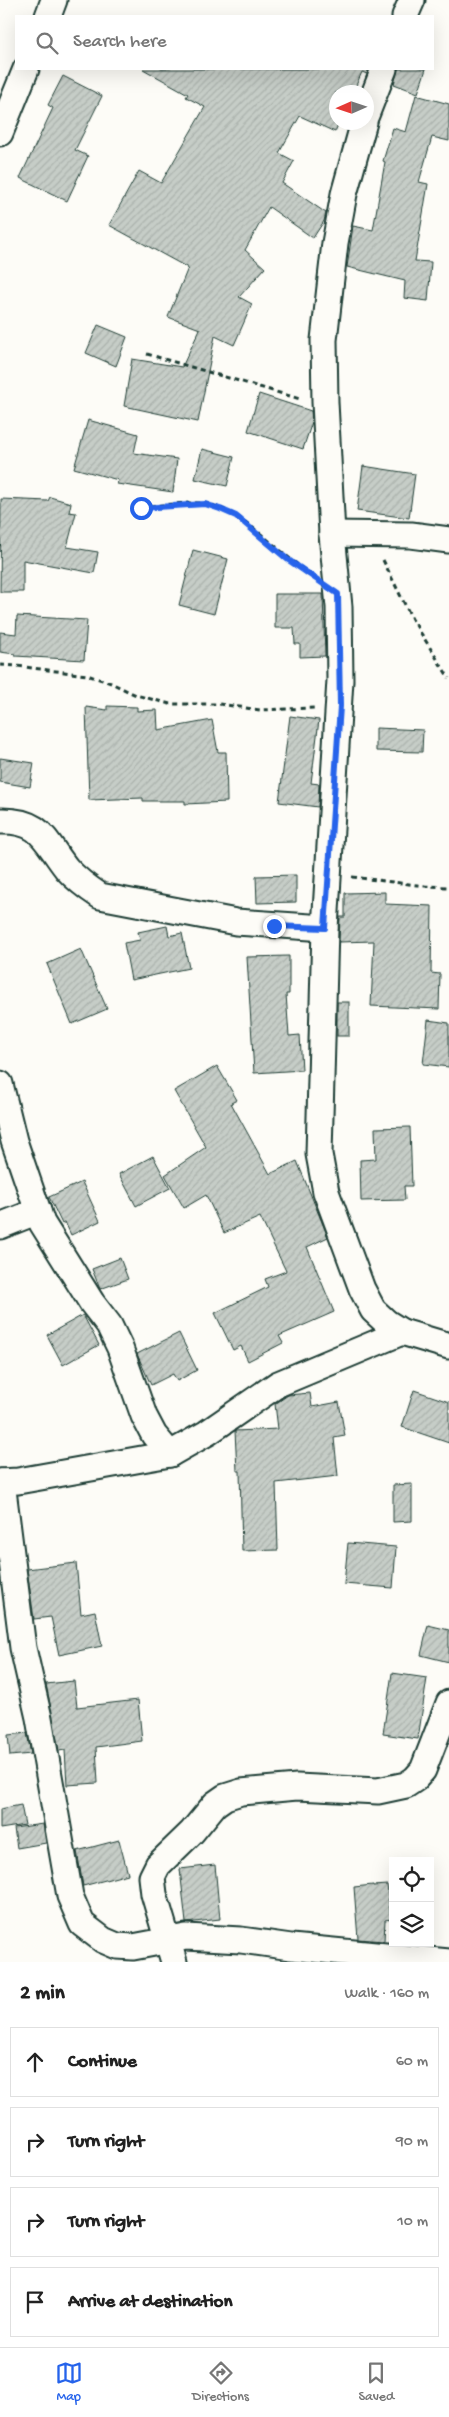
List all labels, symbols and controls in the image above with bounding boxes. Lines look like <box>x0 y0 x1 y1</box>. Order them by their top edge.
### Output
search box <box>15 15 434 70</box>
icon: search <box>33 29 61 57</box>
text: Search here <box>73 31 167 54</box>
north arrow <box>329 85 374 130</box>
route start <box>130 497 153 520</box>
route end <box>263 915 286 938</box>
map controls <box>389 1857 434 1947</box>
button: locate <box>389 1857 434 1902</box>
button: layers <box>389 1902 434 1947</box>
text: 2 min <box>20 1982 65 2007</box>
text: Walk · 160 m <box>344 1985 429 2004</box>
icon: ahead <box>21 2048 49 2076</box>
text: Continue <box>68 2051 137 2074</box>
text: 60 m <box>396 2053 428 2072</box>
icon: right <box>21 2128 49 2156</box>
text: Turn right <box>68 2131 144 2154</box>
text: 90 m <box>396 2133 428 2152</box>
icon: right <box>21 2208 49 2236</box>
text: Turn right <box>68 2211 144 2234</box>
text: 10 m <box>397 2213 428 2232</box>
icon: arrive <box>21 2288 49 2316</box>
text: Arrive at destination <box>68 2291 232 2314</box>
tab: Map <box>55 2359 83 2406</box>
tab: Directions <box>192 2359 249 2406</box>
tab: Saved <box>358 2359 394 2406</box>

